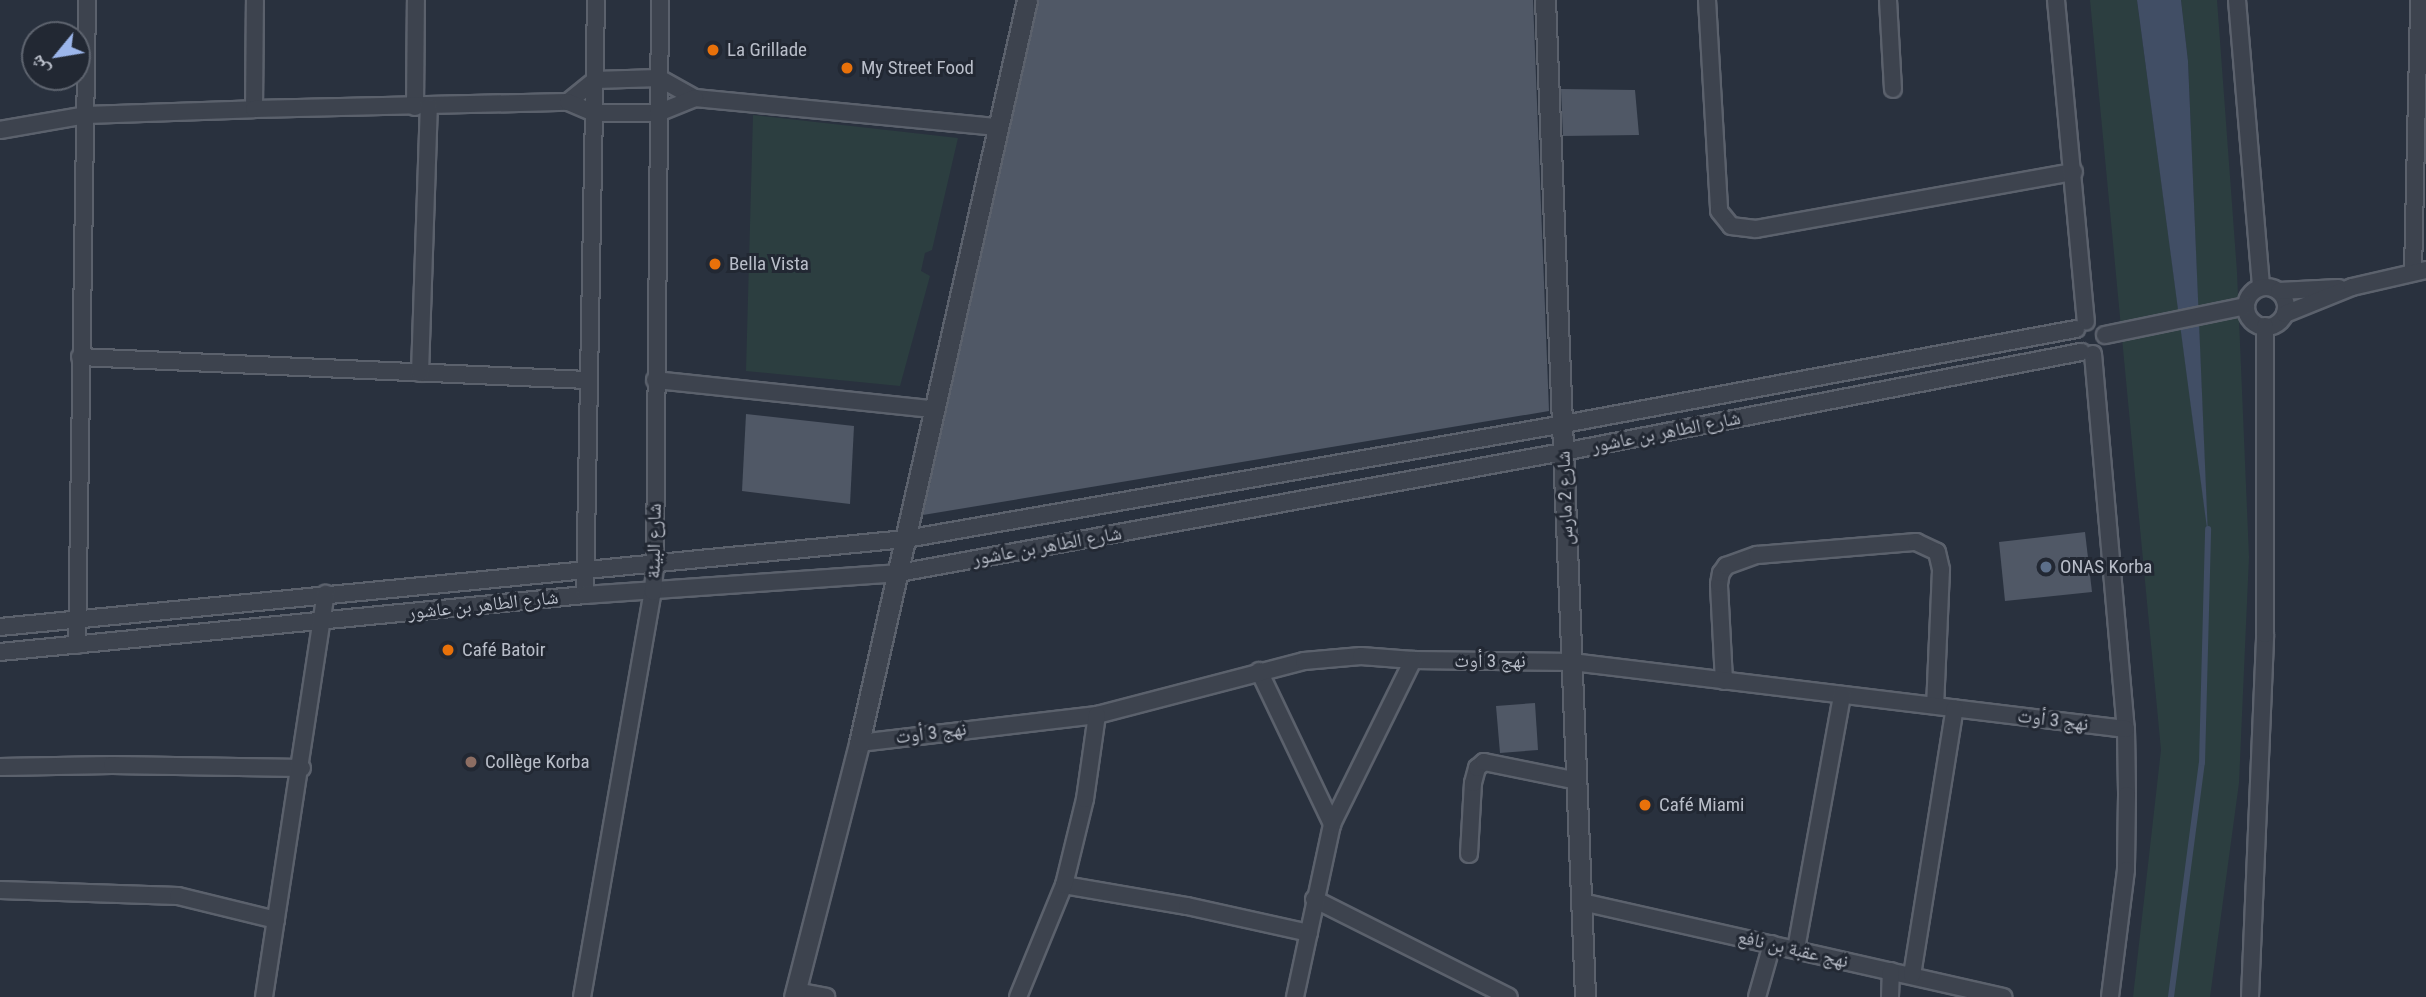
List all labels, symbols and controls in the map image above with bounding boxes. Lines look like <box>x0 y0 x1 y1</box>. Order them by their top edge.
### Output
north arrow <box>21 21 91 91</box>
place label: La Grillade <box>727 39 807 61</box>
marker: La Grillade <box>705 42 721 58</box>
text: ش <box>24 51 54 80</box>
place label: My Street Food <box>861 57 974 79</box>
marker: My Street Food <box>839 60 855 76</box>
place label: Bella Vista <box>729 253 809 275</box>
marker: Bella Vista <box>707 256 723 272</box>
street label: شارع الطاهر بن عاشور <box>1590 406 1742 458</box>
street label: شارع 2 مارس <box>1552 450 1578 546</box>
street label: شارع البيئة <box>642 503 666 579</box>
street label: شارع الطاهر بن عاشور <box>971 522 1123 570</box>
place label: ONAS Korba <box>2060 556 2152 578</box>
marker: ONAS Korba <box>2038 559 2054 575</box>
street label: شارع الطاهر بن عاشور <box>407 586 559 624</box>
place label: Café Batoir <box>462 639 546 661</box>
marker: Café Batoir <box>440 642 456 658</box>
street label: نهج 3 أوت <box>1454 650 1526 672</box>
street label: نهج 3 أوت <box>2016 704 2090 736</box>
street label: نهج 3 أوت <box>894 717 968 749</box>
place label: Collège Korba <box>485 751 589 773</box>
marker: Collège Korba <box>463 754 479 770</box>
place label: Café Miami <box>1659 794 1744 816</box>
marker: Café Miami <box>1637 797 1653 813</box>
street label: نهج عقبة بن نافع <box>1736 925 1850 973</box>

